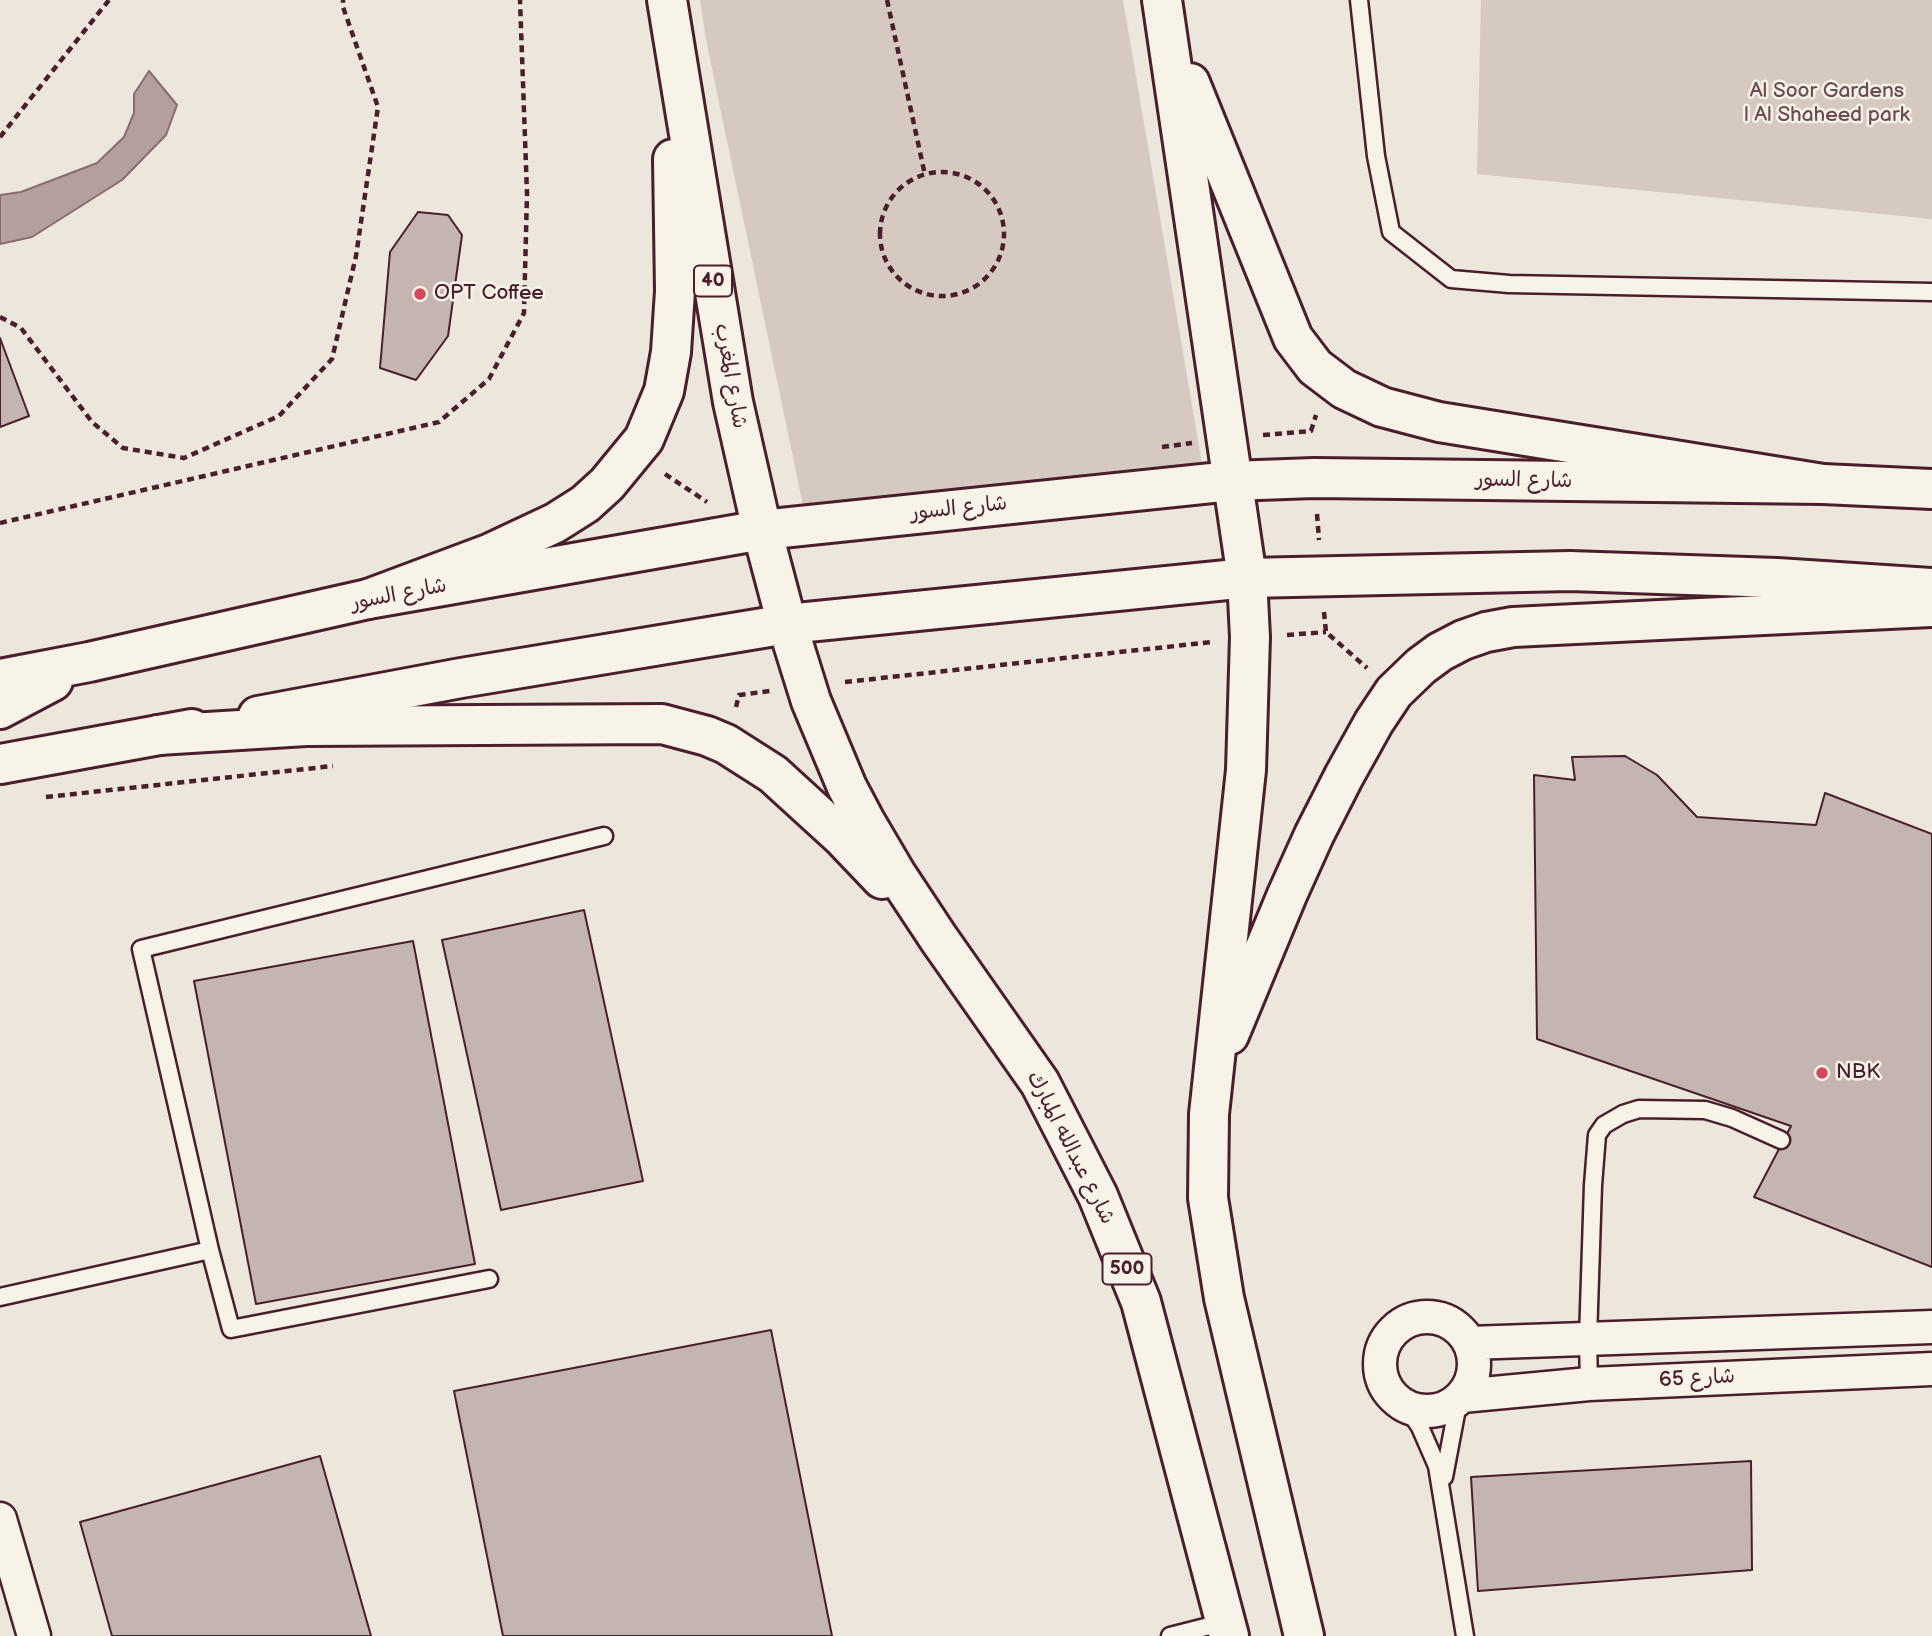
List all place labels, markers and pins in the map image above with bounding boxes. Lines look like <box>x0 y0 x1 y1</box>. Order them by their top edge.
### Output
place label: OPT Coffee <box>434 281 544 307</box>
marker: OPT Coffee <box>412 286 428 302</box>
place label: NBK <box>1836 1060 1880 1086</box>
marker: NBK <box>1814 1065 1830 1081</box>

